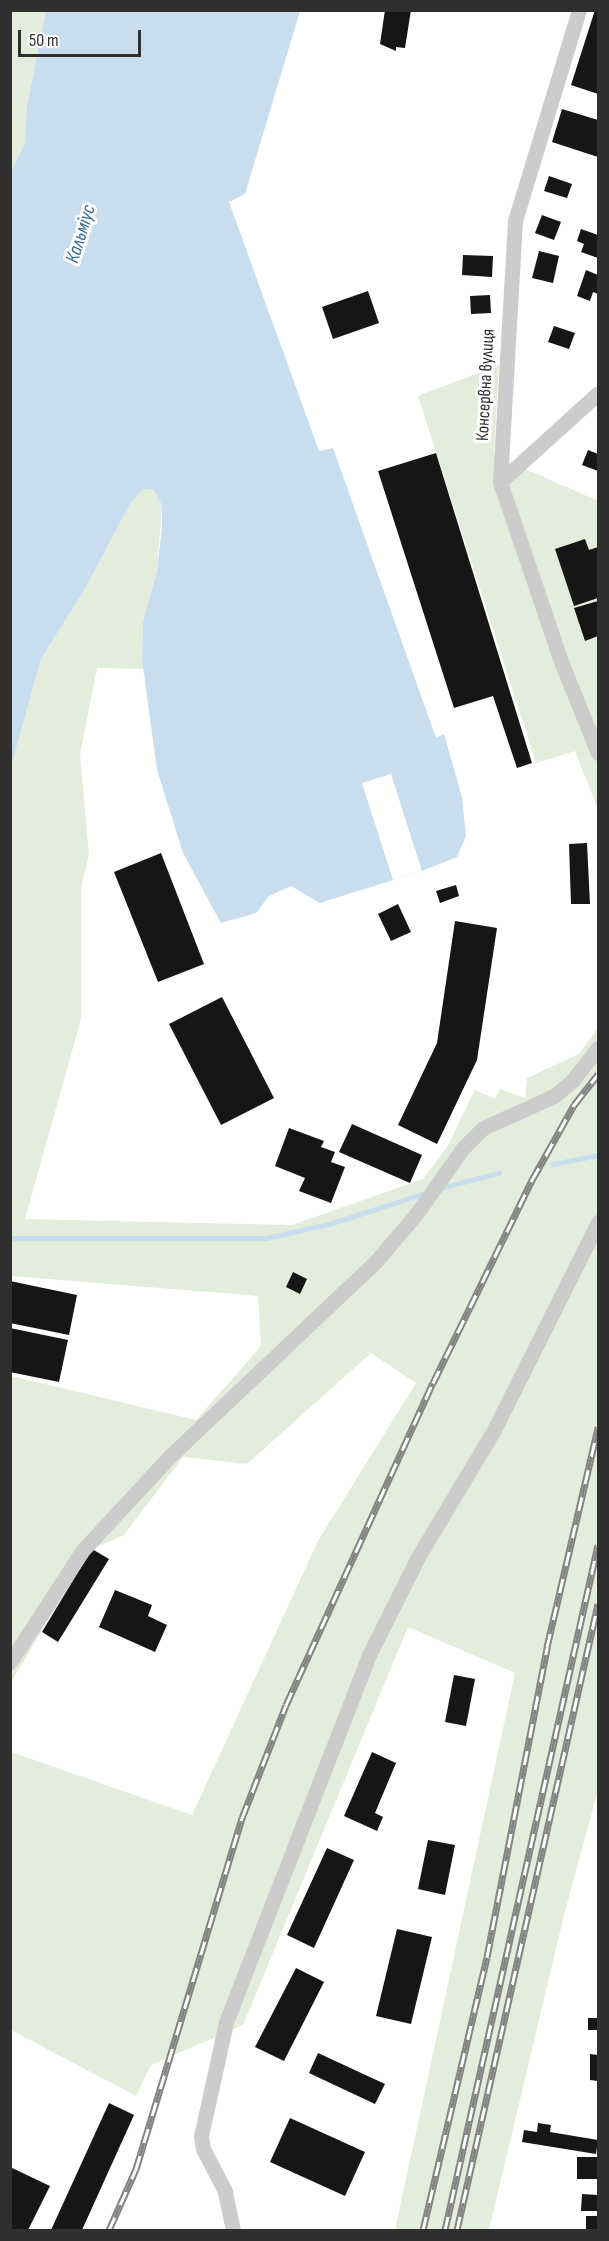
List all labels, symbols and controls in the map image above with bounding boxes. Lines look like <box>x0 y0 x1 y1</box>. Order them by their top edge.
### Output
scale bar <box>21 18 144 56</box>
text: 50 m <box>29 30 59 51</box>
water label: Кальміус <box>61 202 101 266</box>
street label: Консервна вулиця <box>472 328 500 442</box>

